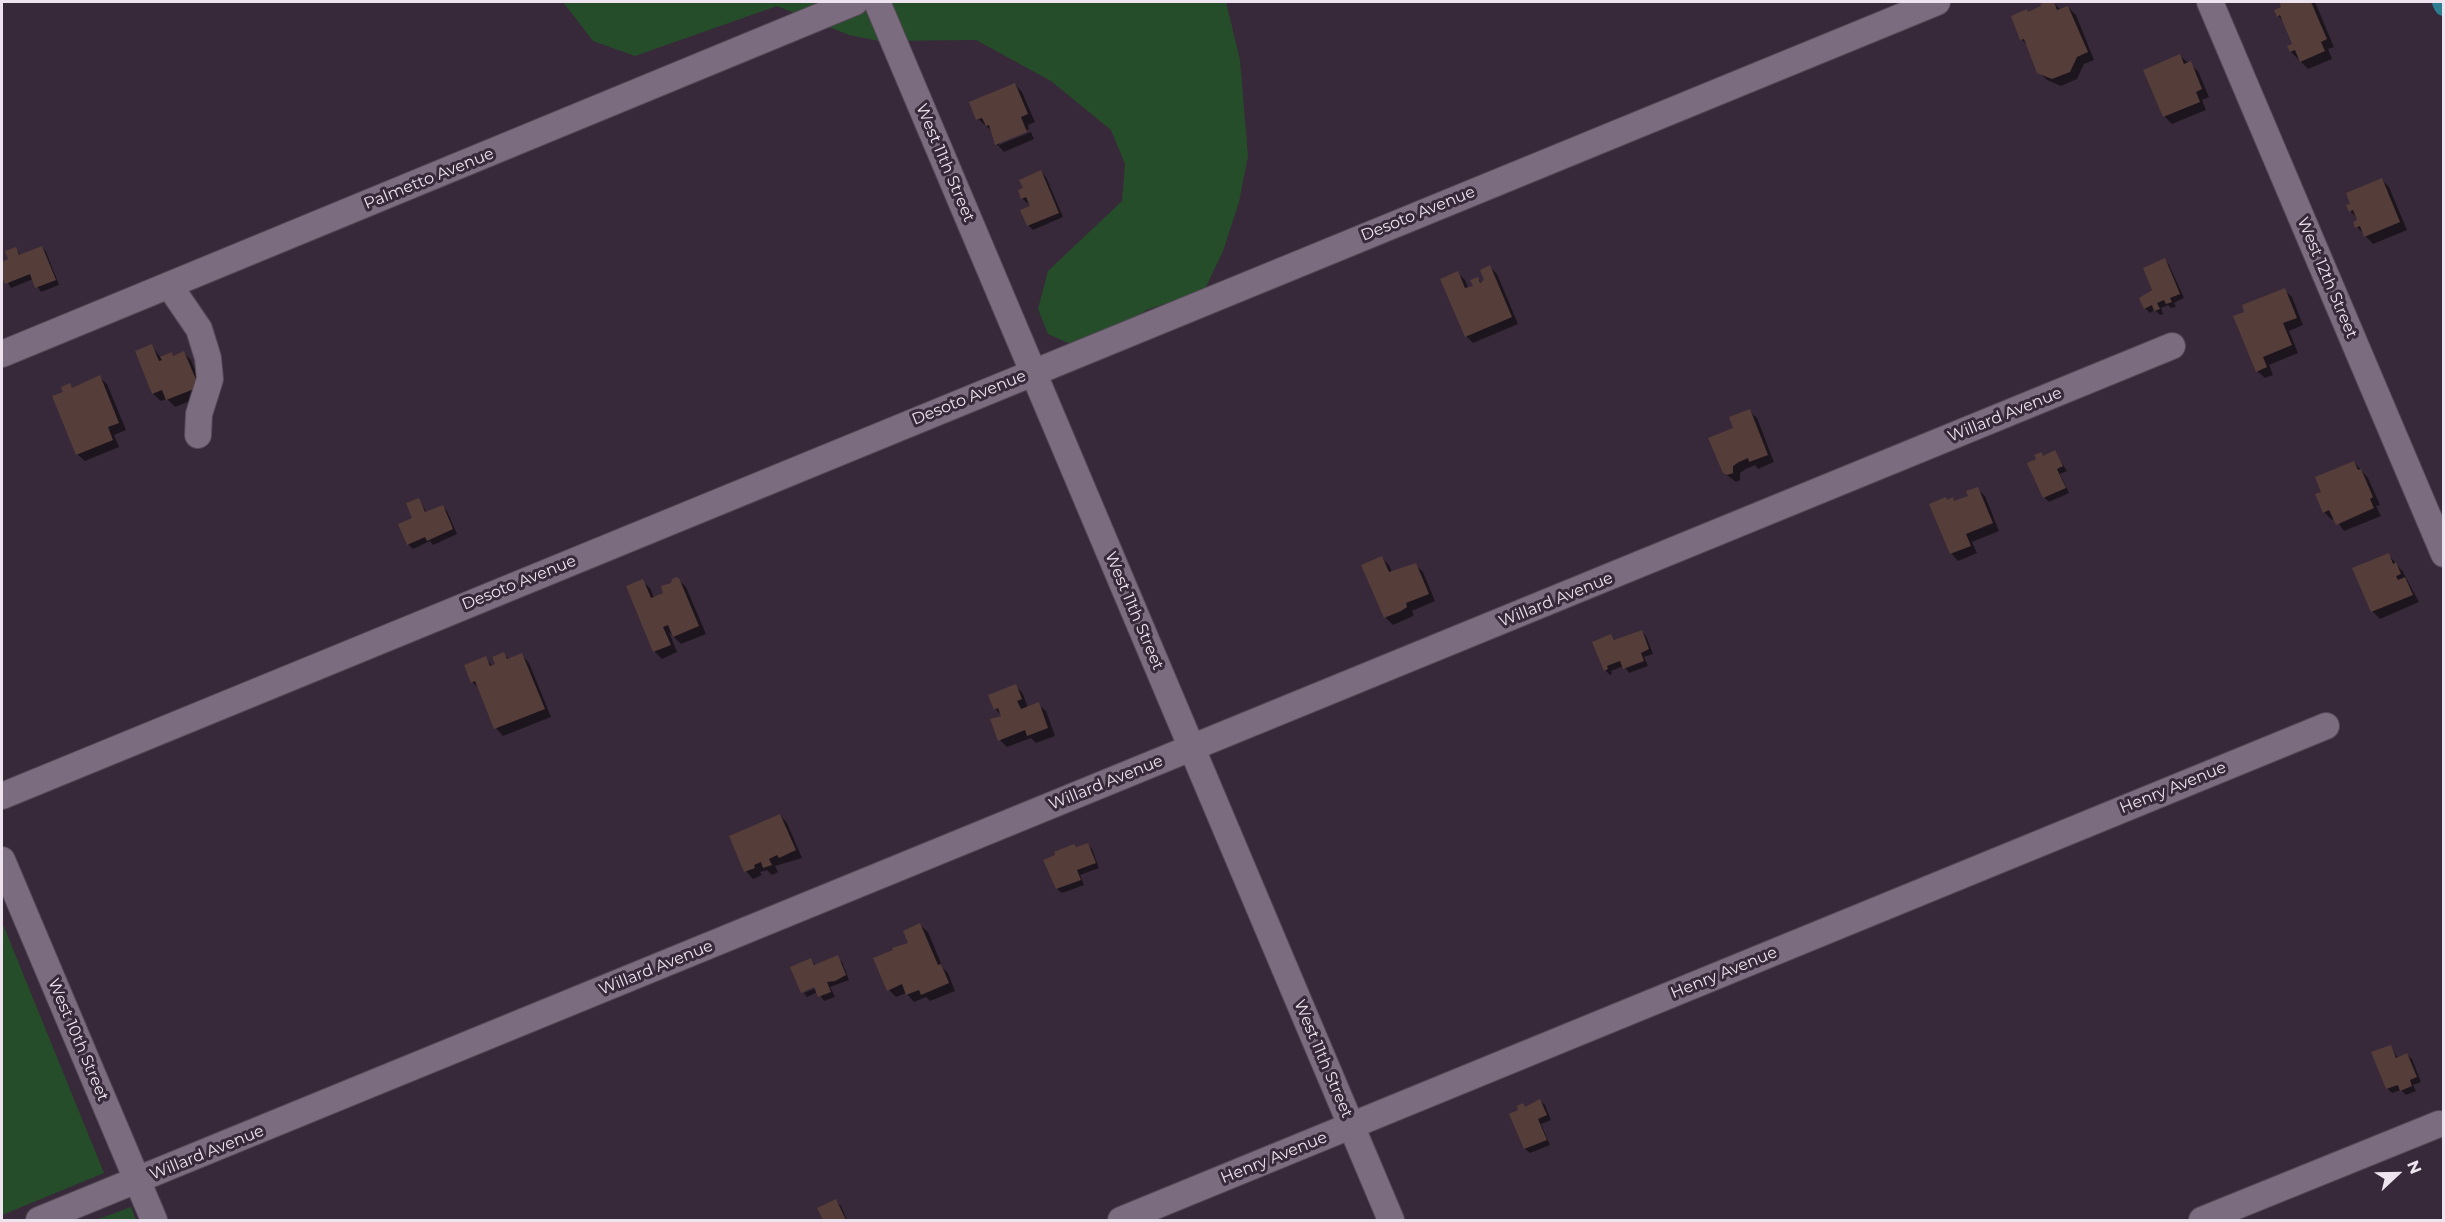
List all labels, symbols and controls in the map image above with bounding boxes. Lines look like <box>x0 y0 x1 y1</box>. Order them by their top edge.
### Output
street label: West 11th Street <box>911 101 979 225</box>
street label: Palmetto Avenue <box>361 144 497 214</box>
street label: Desoto Avenue <box>1358 182 1478 246</box>
street label: West 12th Street <box>2293 215 2361 341</box>
street label: Desoto Avenue <box>909 366 1029 430</box>
street label: Willard Avenue <box>1945 383 2065 447</box>
street label: West 11th Street <box>1100 549 1168 673</box>
street label: Desoto Avenue <box>459 551 579 615</box>
street label: Willard Avenue <box>1496 568 1616 632</box>
street label: Willard Avenue <box>1046 751 1166 815</box>
street label: Henry Avenue <box>2117 758 2229 818</box>
street label: Willard Avenue <box>596 936 716 1000</box>
street label: Henry Avenue <box>1668 943 1780 1003</box>
street label: West 10th Street <box>43 976 113 1104</box>
street label: West 11th Street <box>1289 997 1357 1121</box>
street label: Willard Avenue <box>147 1121 267 1185</box>
street label: Henry Avenue <box>1218 1128 1330 1188</box>
north arrow <box>2367 1144 2427 1204</box>
text: N <box>2403 1158 2425 1177</box>

